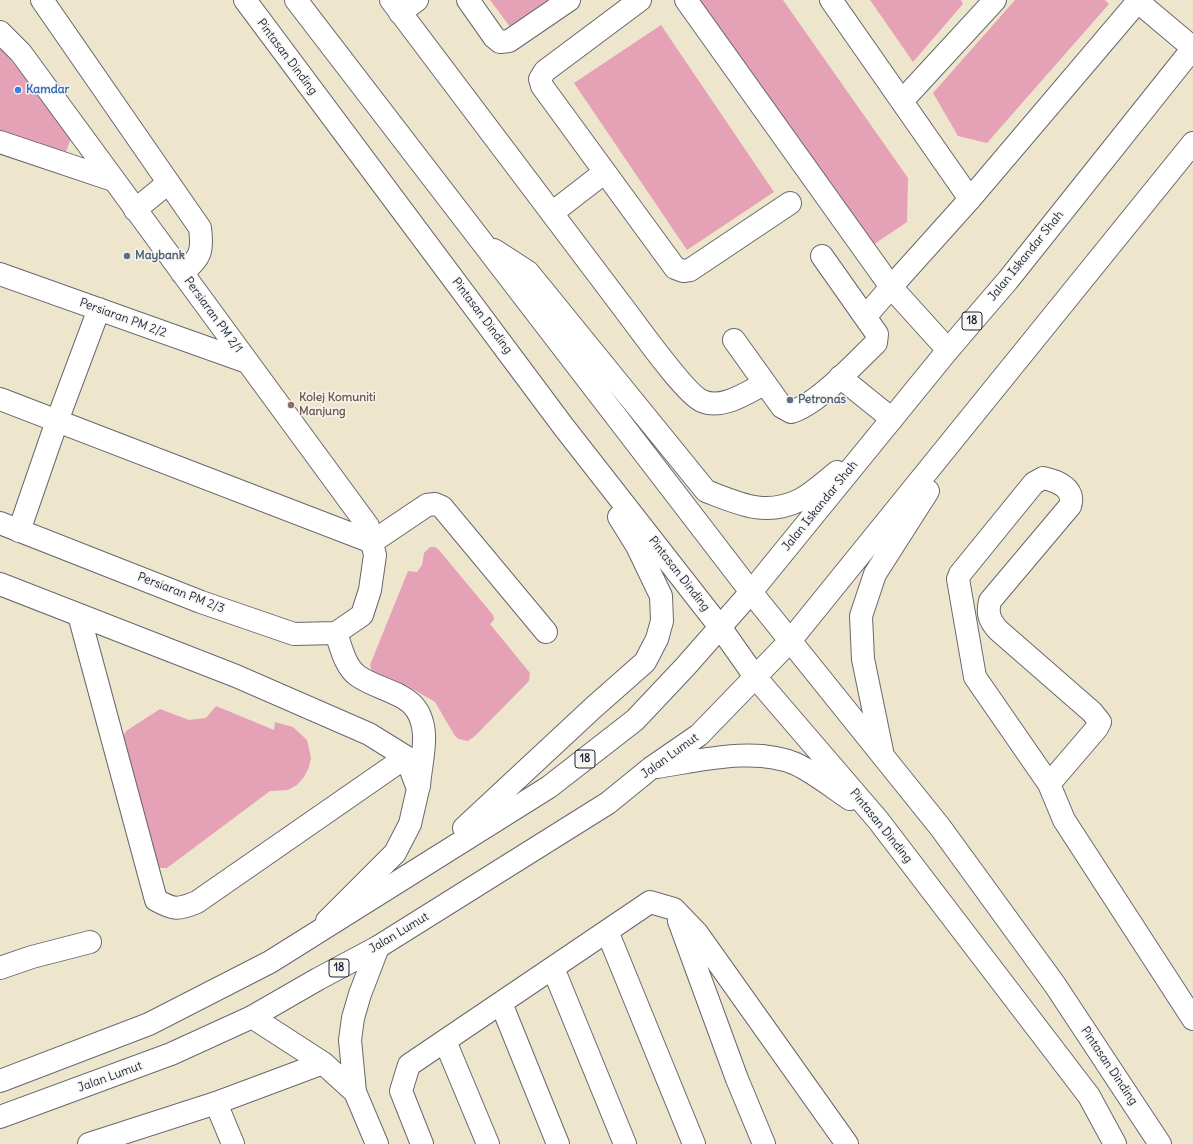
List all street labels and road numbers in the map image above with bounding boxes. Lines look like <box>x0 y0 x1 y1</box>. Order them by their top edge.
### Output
street label: Pintasan Dinding <box>254 16 320 98</box>
street label: Jalan Iskandar Shah <box>985 208 1067 304</box>
street label: Persiaran PM 2/1 <box>181 274 245 356</box>
street label: Pintasan Dinding <box>449 275 515 357</box>
street label: Persiaran PM 2/2 <box>77 296 169 340</box>
road number: 18 <box>962 312 982 330</box>
street label: Jalan Iskandar Shah <box>779 458 861 554</box>
street label: Pintasan Dinding <box>645 534 713 614</box>
street label: Persiaran PM 2/3 <box>135 570 227 616</box>
street label: Jalan Lumut <box>639 730 701 782</box>
road number: 18 <box>575 750 595 768</box>
street label: Pintasan Dinding <box>847 786 915 866</box>
street label: Jalan Lumut <box>367 910 431 956</box>
road number: 18 <box>329 959 349 977</box>
street label: Pintasan Dinding <box>1078 1024 1140 1108</box>
street label: Jalan Lumut <box>76 1059 144 1095</box>

